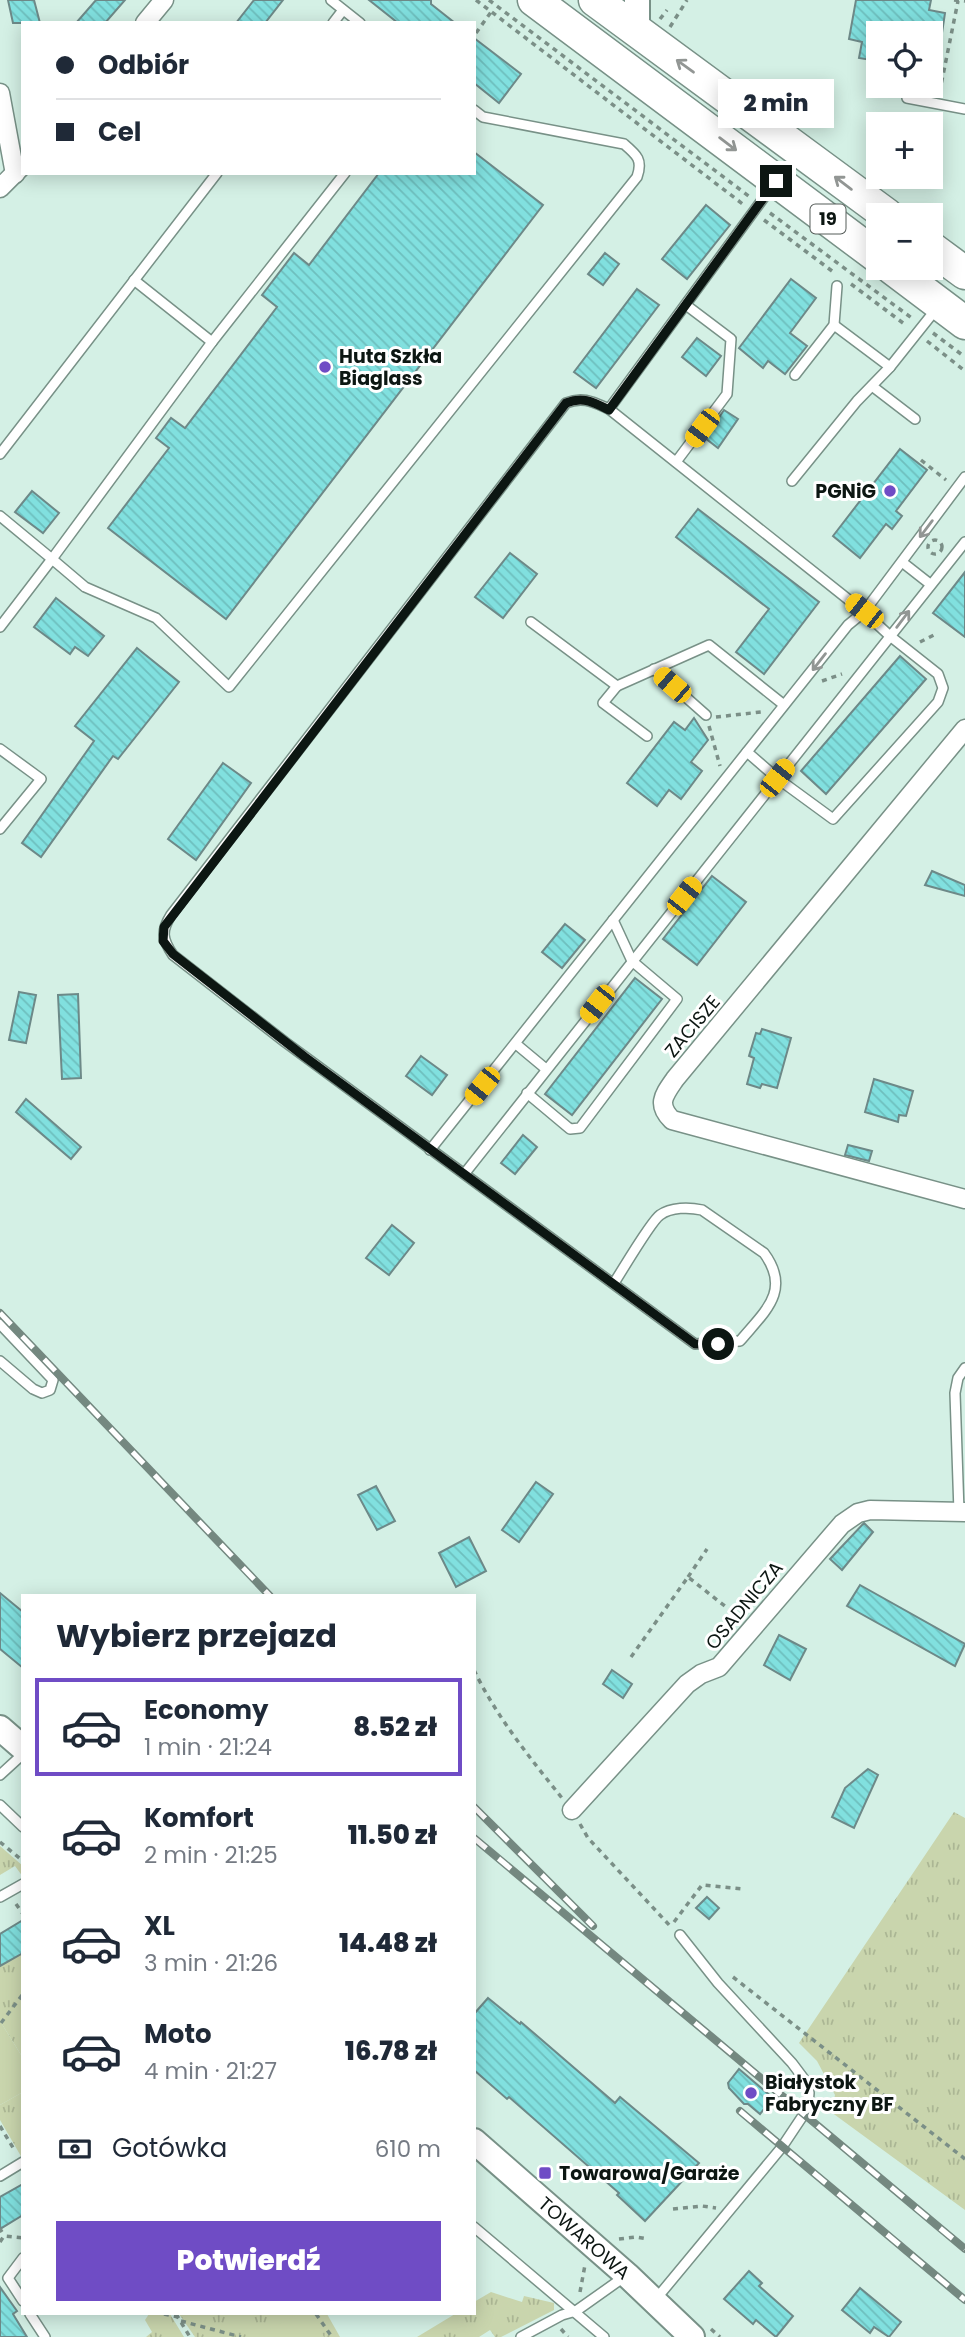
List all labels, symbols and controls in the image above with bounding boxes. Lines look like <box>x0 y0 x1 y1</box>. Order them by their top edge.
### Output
map controls <box>866 21 943 280</box>
button: locate <box>866 21 943 98</box>
text: Odbiór <box>98 47 189 83</box>
one-way arrow <box>676 59 695 73</box>
callout: 2 min <box>718 80 834 128</box>
text: 2 min <box>744 87 808 119</box>
button: + <box>866 112 943 189</box>
text: Cel <box>98 114 142 150</box>
one-way arrow <box>718 137 737 151</box>
route end <box>760 165 792 197</box>
one-way arrow <box>834 175 853 190</box>
button: − <box>866 203 943 280</box>
road number: 19 <box>810 204 846 233</box>
place label: Huta Szkła Biaglass <box>339 343 442 392</box>
marker: Huta Szkła Biaglass <box>317 359 333 375</box>
car <box>681 405 724 451</box>
place label: PGNiG <box>815 478 876 505</box>
marker: PGNiG <box>882 483 898 499</box>
one-way arrow <box>919 519 934 537</box>
car <box>841 590 888 632</box>
one-way arrow <box>896 610 910 629</box>
one-way arrow <box>811 653 826 671</box>
car <box>650 663 695 707</box>
car <box>756 755 799 801</box>
car <box>663 873 706 919</box>
car <box>576 981 619 1027</box>
street label: ZACISZE <box>658 989 726 1063</box>
car <box>461 1063 504 1109</box>
route start <box>702 1328 734 1360</box>
street label: OSADNICZA <box>699 1555 790 1655</box>
text: Wybierz przejazd <box>56 1613 337 1658</box>
text: Economy <box>144 1692 268 1728</box>
icon: car <box>60 1696 123 1759</box>
text: 8.52 zł <box>353 1709 437 1745</box>
text: 1 min · 21:24 <box>144 1731 272 1763</box>
text: Komfort <box>144 1800 254 1836</box>
icon: car <box>60 1804 123 1867</box>
text: 11.50 zł <box>348 1817 437 1853</box>
text: 2 min · 21:25 <box>144 1839 278 1871</box>
text: XL <box>144 1908 175 1944</box>
icon: car <box>60 1912 123 1975</box>
text: 14.48 zł <box>339 1925 437 1961</box>
text: 3 min · 21:26 <box>144 1947 278 1979</box>
text: Moto <box>144 2016 212 2052</box>
icon: car <box>60 2020 123 2083</box>
text: 16.78 zł <box>345 2033 437 2069</box>
text: 4 min · 21:27 <box>144 2055 277 2087</box>
place label: Białystok Fabryczny BF <box>765 2069 894 2118</box>
marker: Białystok Fabryczny BF <box>743 2085 759 2101</box>
icon: cash <box>56 2130 94 2168</box>
text: Gotówka <box>112 2130 227 2166</box>
text: 610 m <box>375 2133 441 2165</box>
place label: Towarowa/Garaże <box>559 2160 740 2187</box>
marker: Towarowa/Garaże <box>537 2165 553 2181</box>
street label: TOWAROWA <box>532 2190 636 2286</box>
button: Potwierdź <box>56 2221 441 2301</box>

